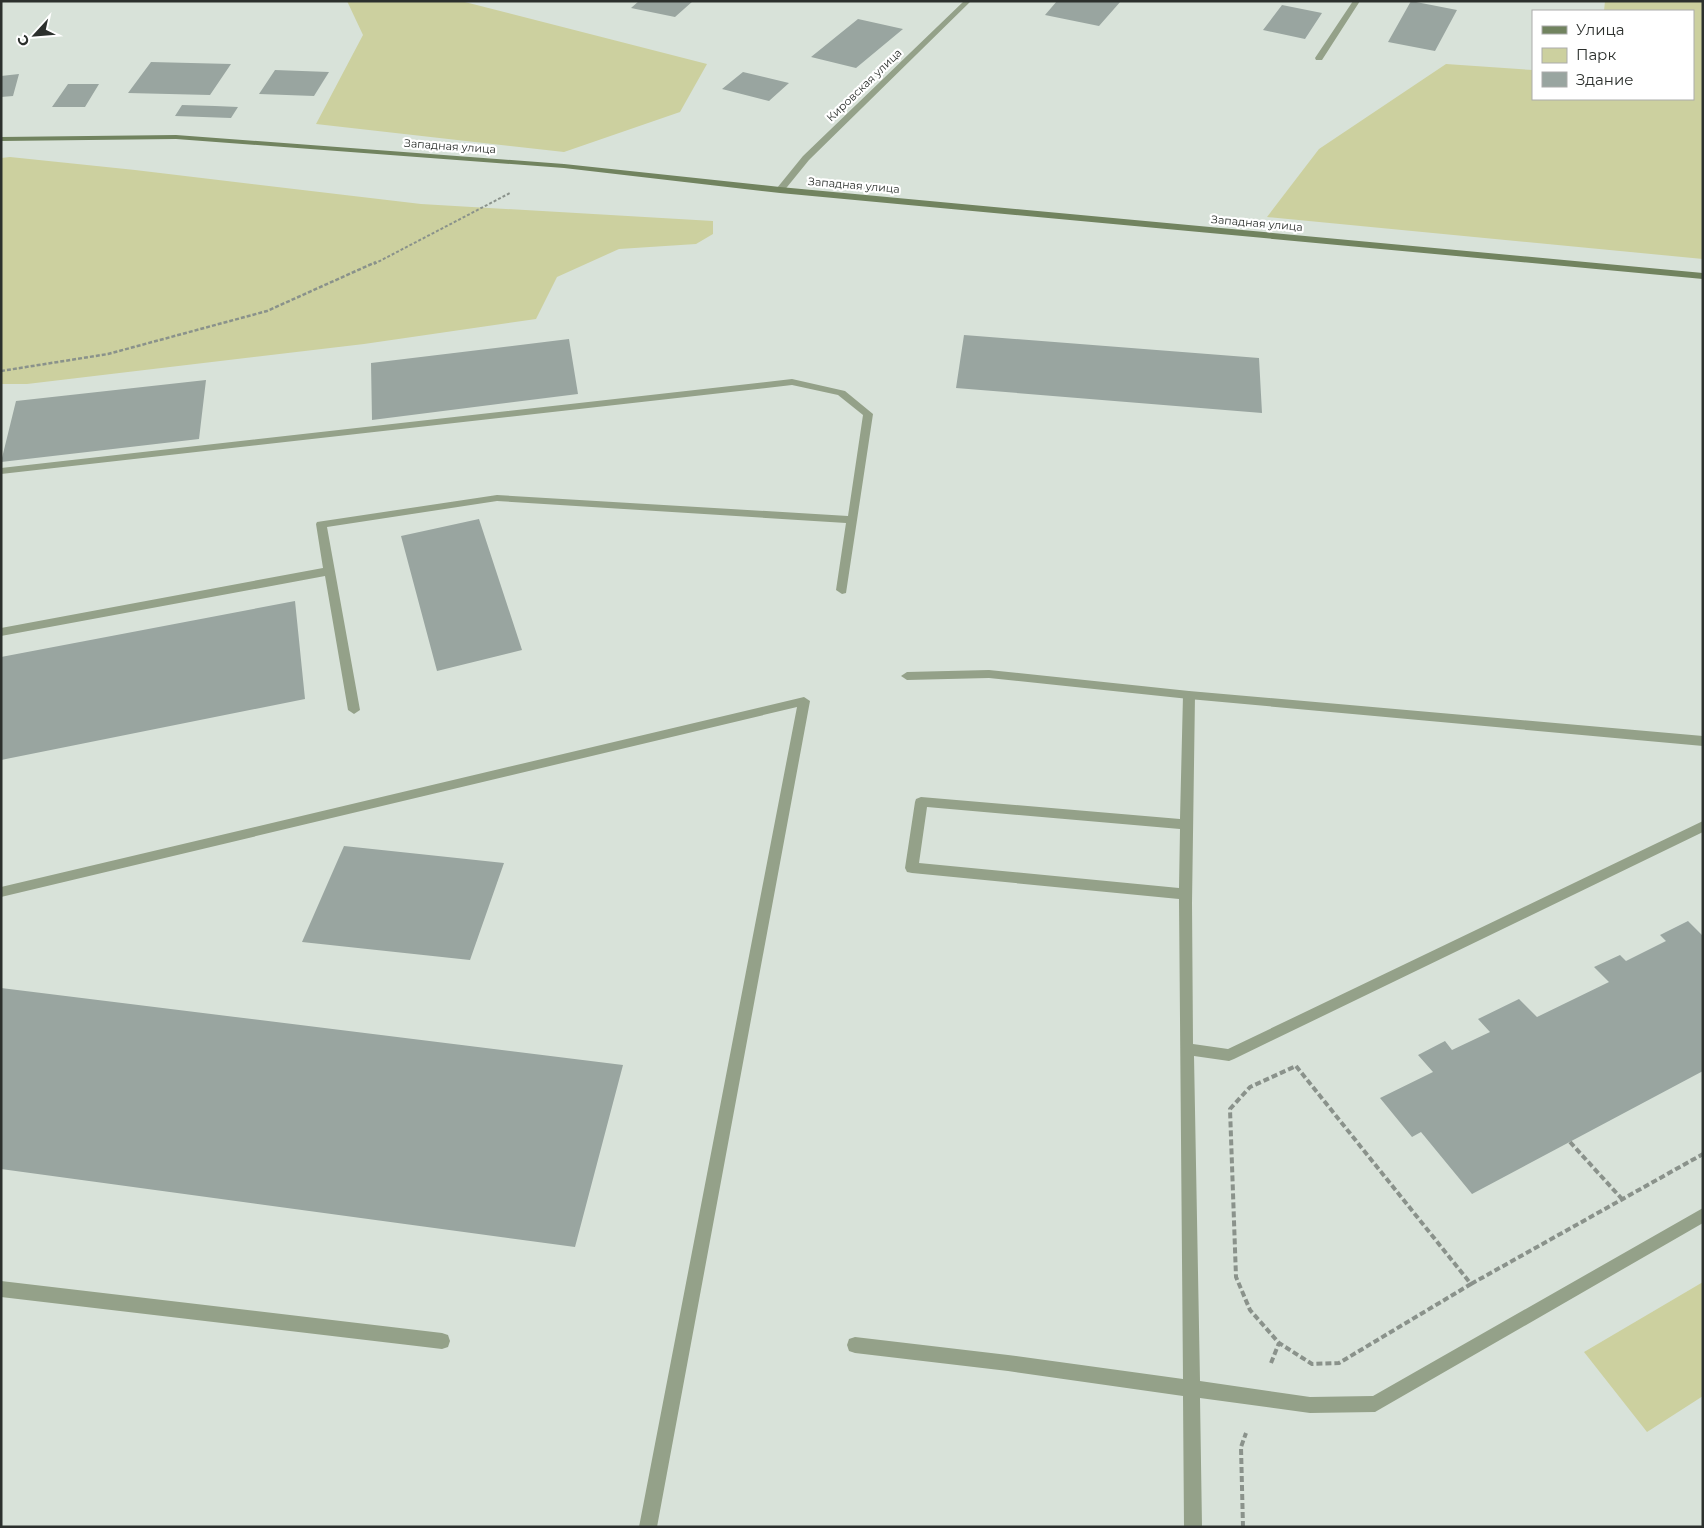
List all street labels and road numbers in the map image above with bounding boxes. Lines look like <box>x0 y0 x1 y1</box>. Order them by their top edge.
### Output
street label: Кировская улица <box>823 46 905 124</box>
street label: Западная улица <box>404 136 496 156</box>
street label: Западная улица <box>808 174 900 196</box>
street label: Западная улица <box>1211 212 1303 234</box>

